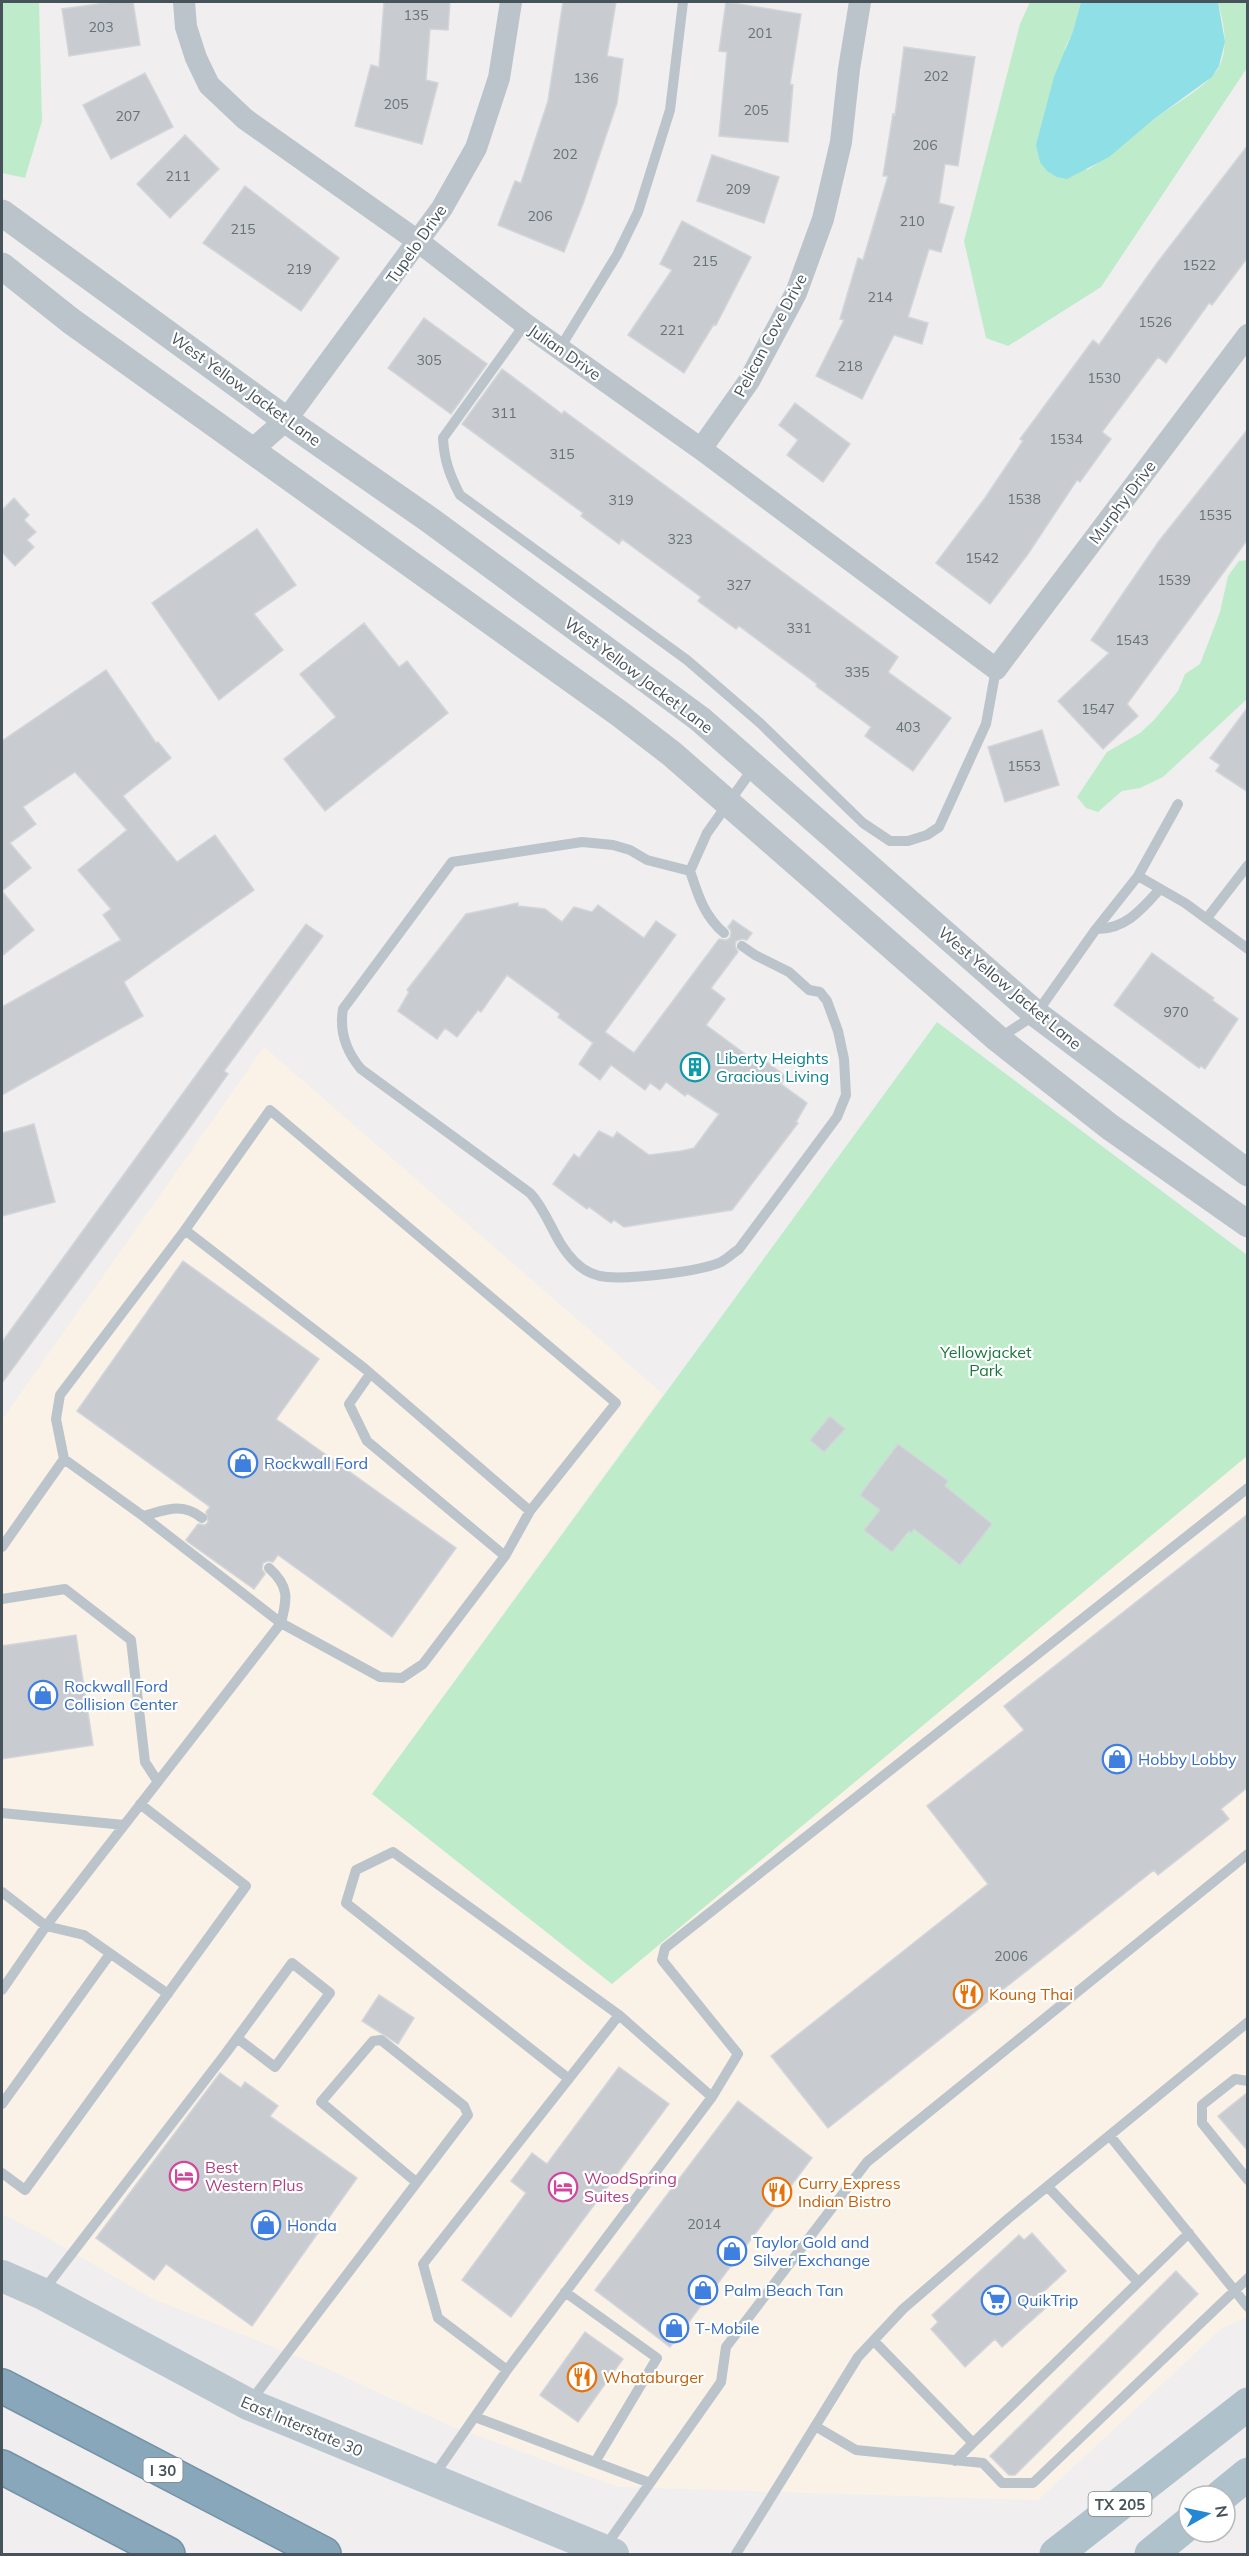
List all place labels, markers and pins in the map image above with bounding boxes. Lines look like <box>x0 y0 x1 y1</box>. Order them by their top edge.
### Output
place label: Liberty Heights Gracious Living <box>716 1048 829 1086</box>
building icon: Liberty Heights Gracious Living <box>679 1051 711 1083</box>
shop icon: Rockwall Ford <box>227 1447 259 1479</box>
place label: Rockwall Ford <box>264 1453 368 1473</box>
place label: Rockwall Ford Collision Center <box>64 1676 178 1714</box>
shop icon: Rockwall Ford Collision Center <box>27 1679 59 1711</box>
shop icon: Hobby Lobby <box>1101 1743 1133 1775</box>
place label: Hobby Lobby <box>1138 1749 1237 1769</box>
restaurant icon: Koung Thai <box>952 1978 984 2010</box>
place label: Koung Thai <box>989 1984 1073 2004</box>
place label: Best Western Plus <box>205 2157 303 2195</box>
hotel icon: Best Western Plus <box>168 2160 200 2192</box>
place label: WoodSpring Suites <box>584 2168 677 2206</box>
hotel icon: WoodSpring Suites <box>547 2171 579 2203</box>
place label: Curry Express Indian Bistro <box>798 2173 901 2211</box>
restaurant icon: Curry Express Indian Bistro <box>761 2176 793 2208</box>
shop icon: Honda <box>250 2209 282 2241</box>
place label: Honda <box>287 2215 337 2235</box>
place label: Taylor Gold and Silver Exchange <box>753 2232 870 2270</box>
shop icon: Taylor Gold and Silver Exchange <box>716 2235 748 2267</box>
shop icon: Palm Beach Tan <box>687 2274 719 2306</box>
place label: Palm Beach Tan <box>724 2280 844 2300</box>
supermarket icon: QuikTrip <box>980 2284 1012 2316</box>
place label: QuikTrip <box>1017 2290 1078 2310</box>
shop icon: T-Mobile <box>658 2312 690 2344</box>
place label: T-Mobile <box>695 2318 760 2338</box>
restaurant icon: Whataburger <box>566 2361 598 2393</box>
place label: Whataburger <box>603 2367 704 2387</box>

